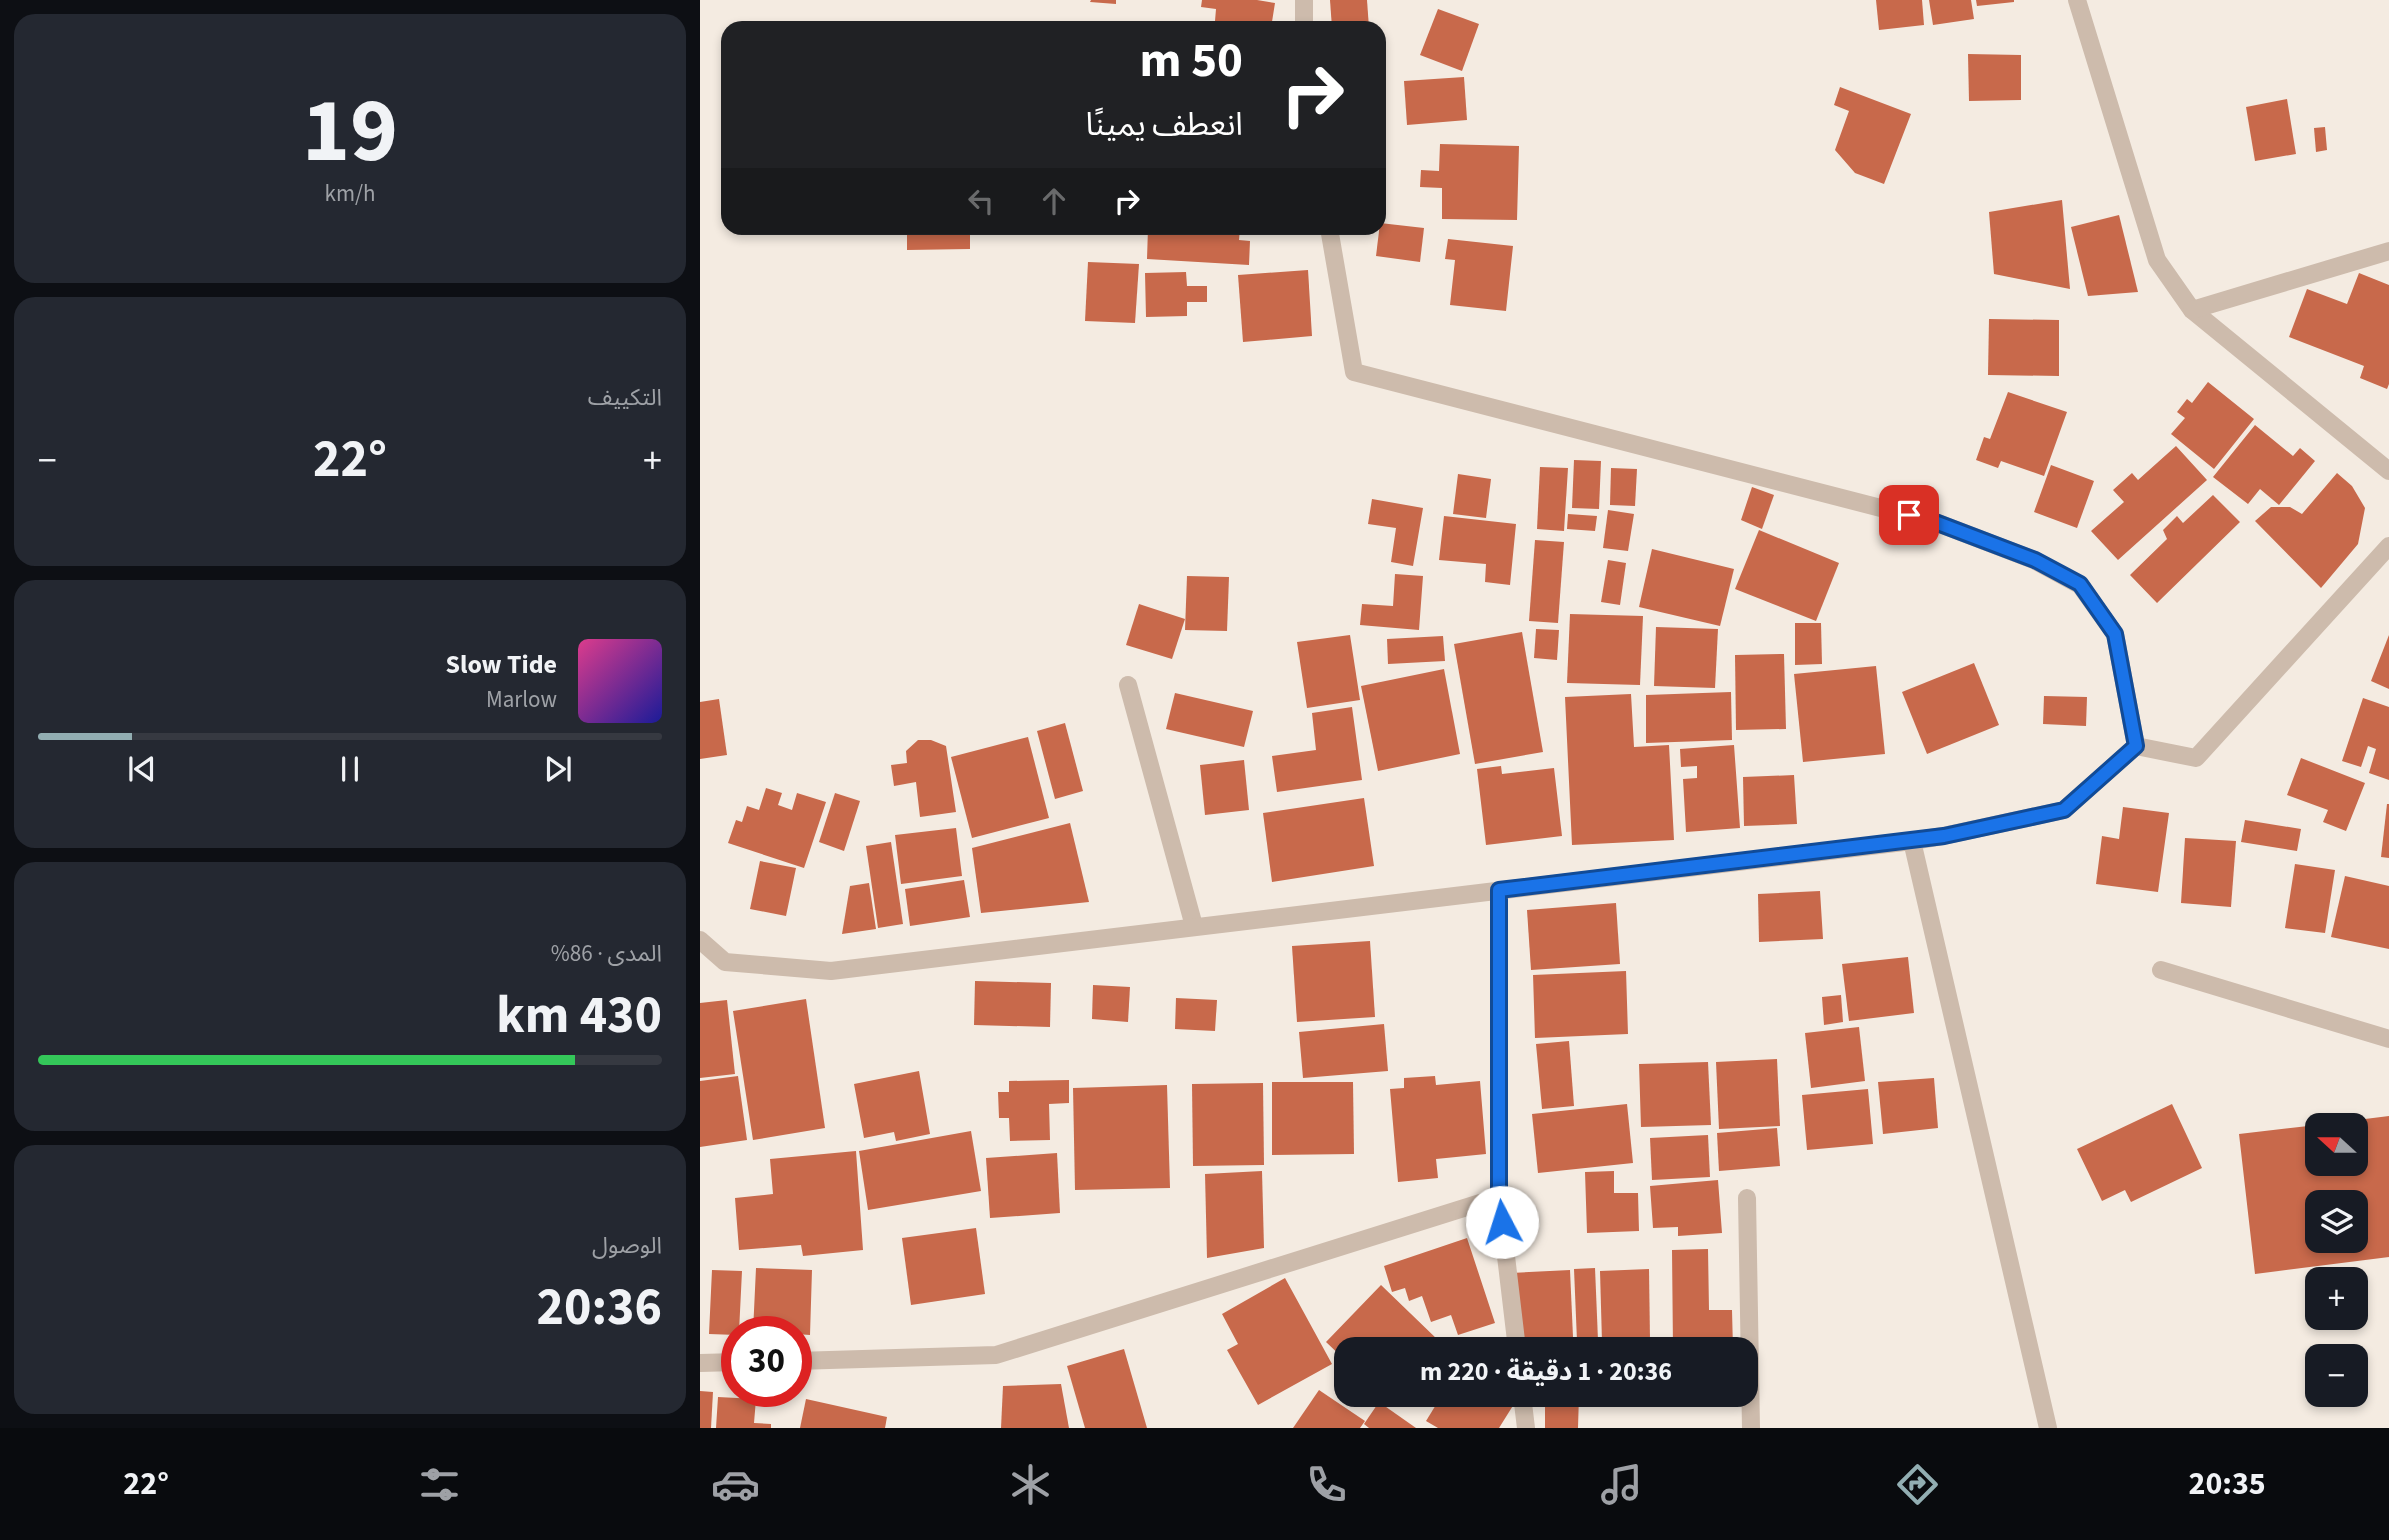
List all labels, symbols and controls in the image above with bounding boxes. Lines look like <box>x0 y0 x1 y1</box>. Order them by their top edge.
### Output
text: 50 m <box>1139 26 1243 96</box>
icon: right <box>1267 49 1358 140</box>
text: 19 <box>302 67 398 196</box>
text: انعطف يمينًا <box>1086 102 1243 148</box>
text: km/h <box>325 177 376 210</box>
icon: left <box>962 182 1000 220</box>
icon: ahead <box>1035 182 1073 220</box>
icon: right <box>1108 182 1146 220</box>
text: التكييف <box>588 381 662 414</box>
text: 22° <box>313 423 387 497</box>
text: − <box>38 434 57 488</box>
text: + <box>643 434 662 488</box>
pin <box>1879 485 1939 545</box>
icon: arrive <box>1890 496 1928 534</box>
text: Slow Tide <box>446 646 557 683</box>
text: Marlow <box>486 683 557 716</box>
icon: previous <box>123 750 161 788</box>
icon: pause <box>331 750 369 788</box>
icon: next <box>539 750 577 788</box>
text: المدى · 86% <box>551 937 662 970</box>
text: 430 km <box>496 979 662 1053</box>
north arrow <box>2305 1113 2368 1176</box>
map controls <box>2305 1113 2368 1407</box>
position arrow <box>1465 1185 1539 1259</box>
button: layers <box>2305 1190 2368 1253</box>
text: الوصول <box>592 1229 662 1262</box>
button: + <box>2305 1267 2368 1330</box>
text: 20:36 <box>537 1271 662 1345</box>
speed limit sign: 30 <box>721 1316 812 1407</box>
button: − <box>2305 1344 2368 1407</box>
text: 20:36 · 1 دقيقة · 220 m <box>1420 1353 1672 1390</box>
icon: filters <box>415 1460 464 1509</box>
icon: car <box>711 1460 760 1509</box>
icon: climate <box>1006 1460 1055 1509</box>
icon: phone <box>1302 1460 1351 1509</box>
icon: music <box>1597 1460 1646 1509</box>
icon: directions <box>1893 1460 1942 1509</box>
text: 22° <box>123 1461 169 1507</box>
text: 20:35 <box>2189 1461 2266 1507</box>

